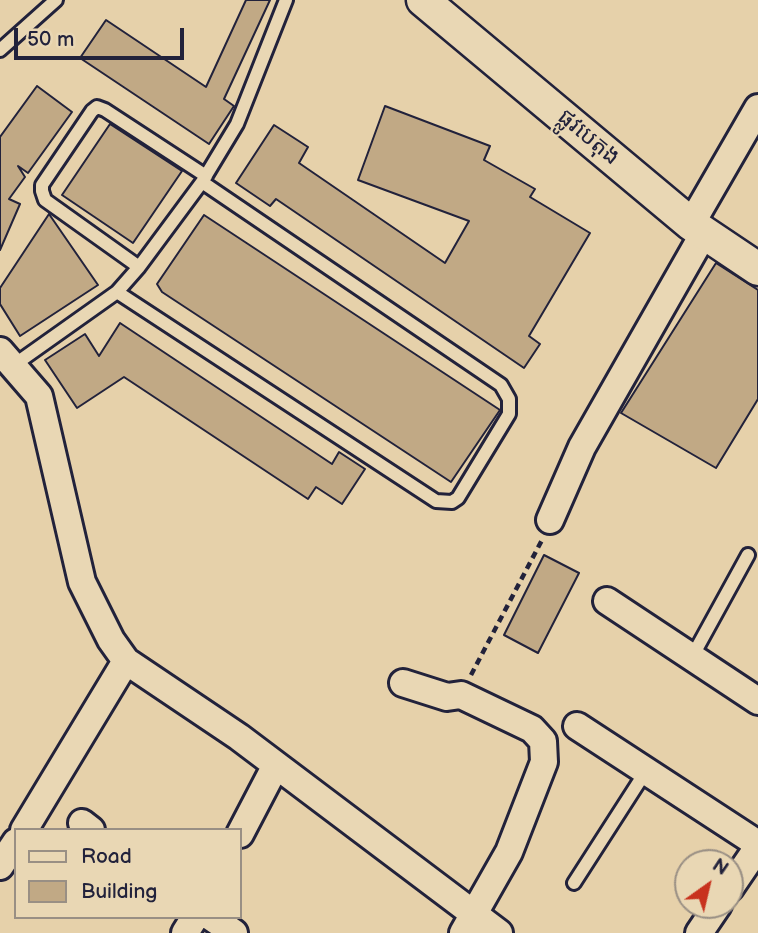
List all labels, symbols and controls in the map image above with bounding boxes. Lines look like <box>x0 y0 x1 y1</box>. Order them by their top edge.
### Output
scale bar <box>18 14 187 58</box>
text: 50 m <box>27 27 74 52</box>
street label: ផ្លូវបេតុង <box>551 104 625 172</box>
legend <box>14 828 242 919</box>
text: Road <box>81 844 132 869</box>
north arrow <box>674 849 744 919</box>
text: N <box>708 854 732 881</box>
text: Building <box>81 879 157 904</box>

